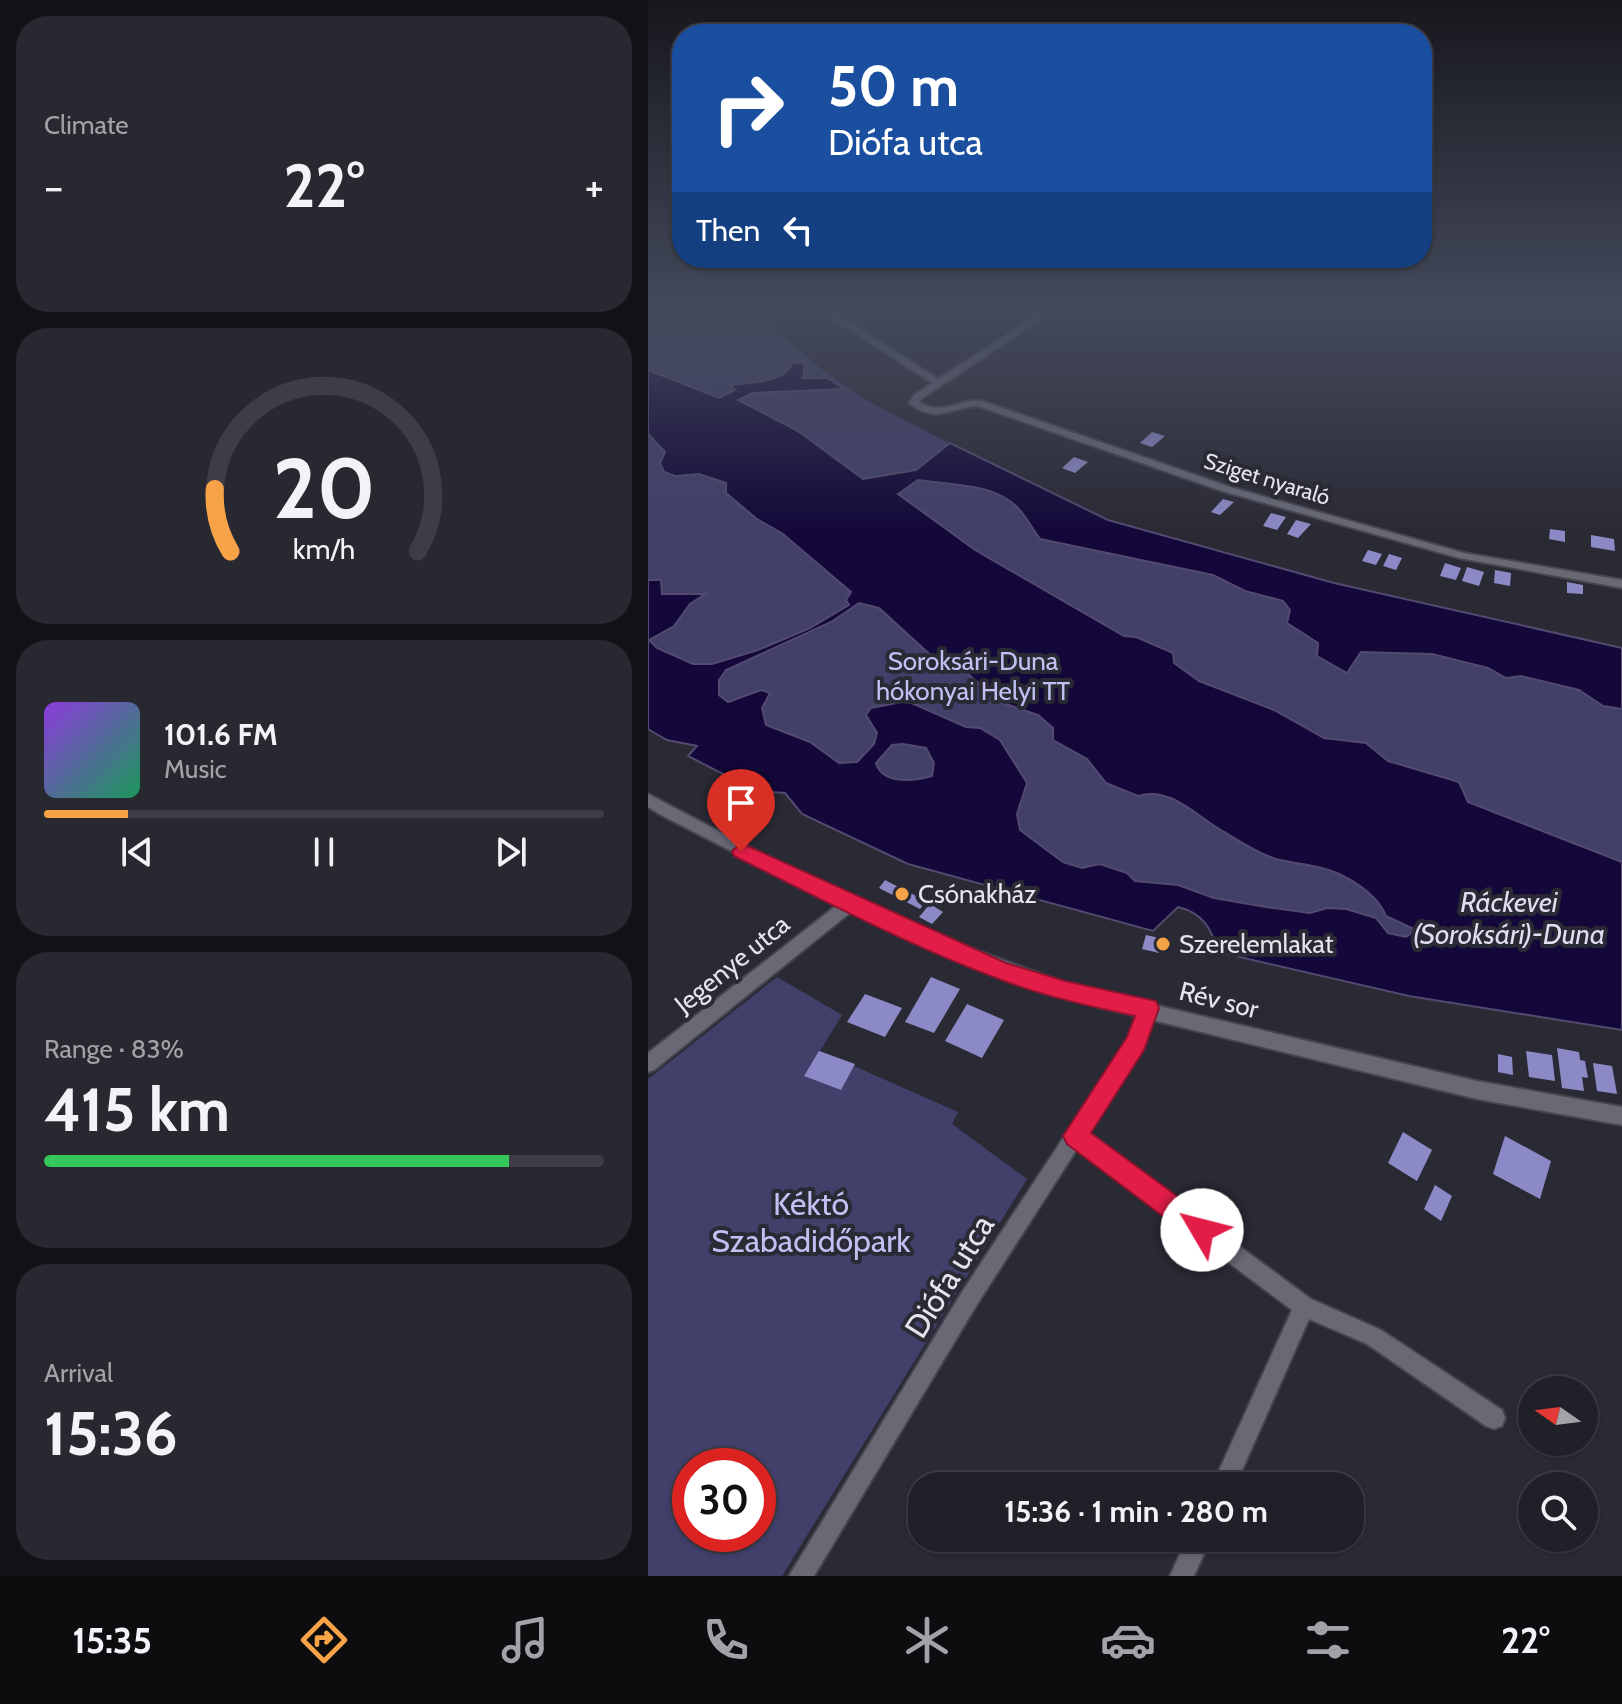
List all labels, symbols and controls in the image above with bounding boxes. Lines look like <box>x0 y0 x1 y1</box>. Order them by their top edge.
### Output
text: 50 m <box>828 52 959 120</box>
icon: right <box>696 56 800 160</box>
text: Climate <box>44 109 129 141</box>
text: Diófa utca <box>828 120 983 164</box>
text: 22° <box>284 149 364 222</box>
text: − <box>44 160 63 213</box>
text: + <box>585 160 604 213</box>
icon: left <box>776 208 820 252</box>
text: Then <box>696 212 760 249</box>
text: 20 <box>273 438 375 539</box>
street label: Sziget nyaraló <box>1201 447 1333 511</box>
text: km/h <box>293 531 355 566</box>
park label: Soroksári-Duna hókonyai Helyi TT <box>876 645 1070 707</box>
text: 101.6 FM <box>164 716 278 753</box>
text: Music <box>164 753 227 785</box>
pin <box>707 769 775 851</box>
icon: arrive <box>719 781 763 825</box>
icon: previous <box>115 830 159 874</box>
icon: pause <box>302 830 346 874</box>
icon: next <box>489 830 533 874</box>
place label: Csónakház <box>918 878 1037 910</box>
marker: Csónakház <box>893 885 911 903</box>
water label: Ráckevei (Soroksári)-Duna <box>1413 885 1605 951</box>
street label: Jegenye utca <box>667 908 796 1021</box>
place label: Szerelemlakat <box>1179 928 1334 960</box>
marker: Szerelemlakat <box>1154 935 1172 953</box>
street label: Rév sor <box>1176 975 1263 1025</box>
text: Range · 83% <box>44 1033 184 1065</box>
text: 415 km <box>44 1073 230 1146</box>
park label: Kéktó Szabadidőpark <box>711 1184 911 1260</box>
position arrow <box>1160 1188 1244 1272</box>
street label: Diófa utca <box>896 1207 1002 1345</box>
text: Arrival <box>44 1357 113 1389</box>
north arrow <box>1518 1376 1598 1456</box>
map controls <box>1518 1376 1598 1552</box>
text: 15:36 <box>44 1397 178 1470</box>
speed limit sign: 30 <box>672 1448 776 1552</box>
button: search <box>1518 1472 1598 1552</box>
text: 15:36 · 1 min · 280 m <box>1004 1493 1268 1530</box>
icon: directions <box>296 1612 352 1668</box>
icon: music <box>497 1612 553 1668</box>
icon: phone <box>698 1612 754 1668</box>
icon: climate <box>899 1612 955 1668</box>
icon: car <box>1100 1612 1156 1668</box>
icon: filters <box>1300 1612 1356 1668</box>
text: 15:35 <box>72 1618 152 1662</box>
text: 22° <box>1501 1618 1550 1662</box>

